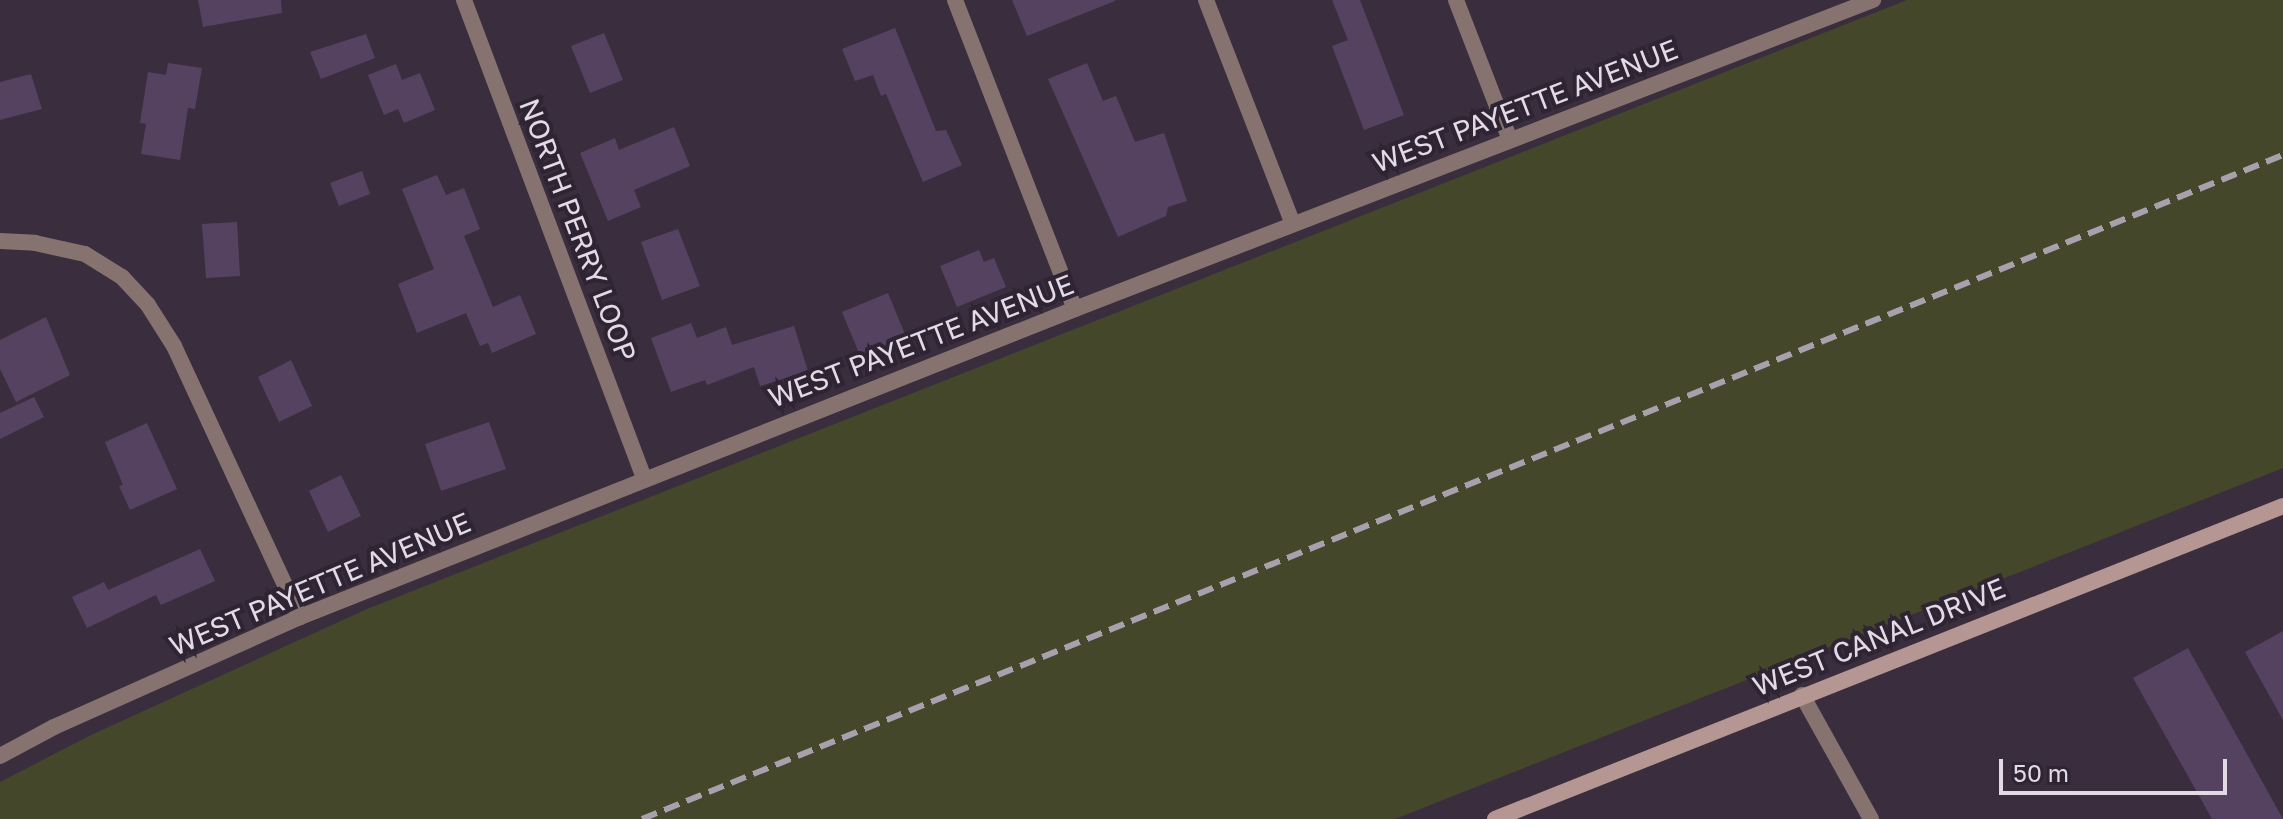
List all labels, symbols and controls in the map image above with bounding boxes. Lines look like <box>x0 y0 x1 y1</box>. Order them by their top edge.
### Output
street label: WEST PAYETTE AVENUE <box>1368 32 1682 180</box>
street label: NORTH PERRY LOOP <box>512 94 644 366</box>
street label: WEST PAYETTE AVENUE <box>764 267 1078 415</box>
street label: WEST PAYETTE AVENUE <box>164 505 476 663</box>
street label: WEST CANAL DRIVE <box>1748 571 2010 703</box>
scale bar <box>2003 743 2231 793</box>
text: 50 m <box>2013 758 2069 787</box>

